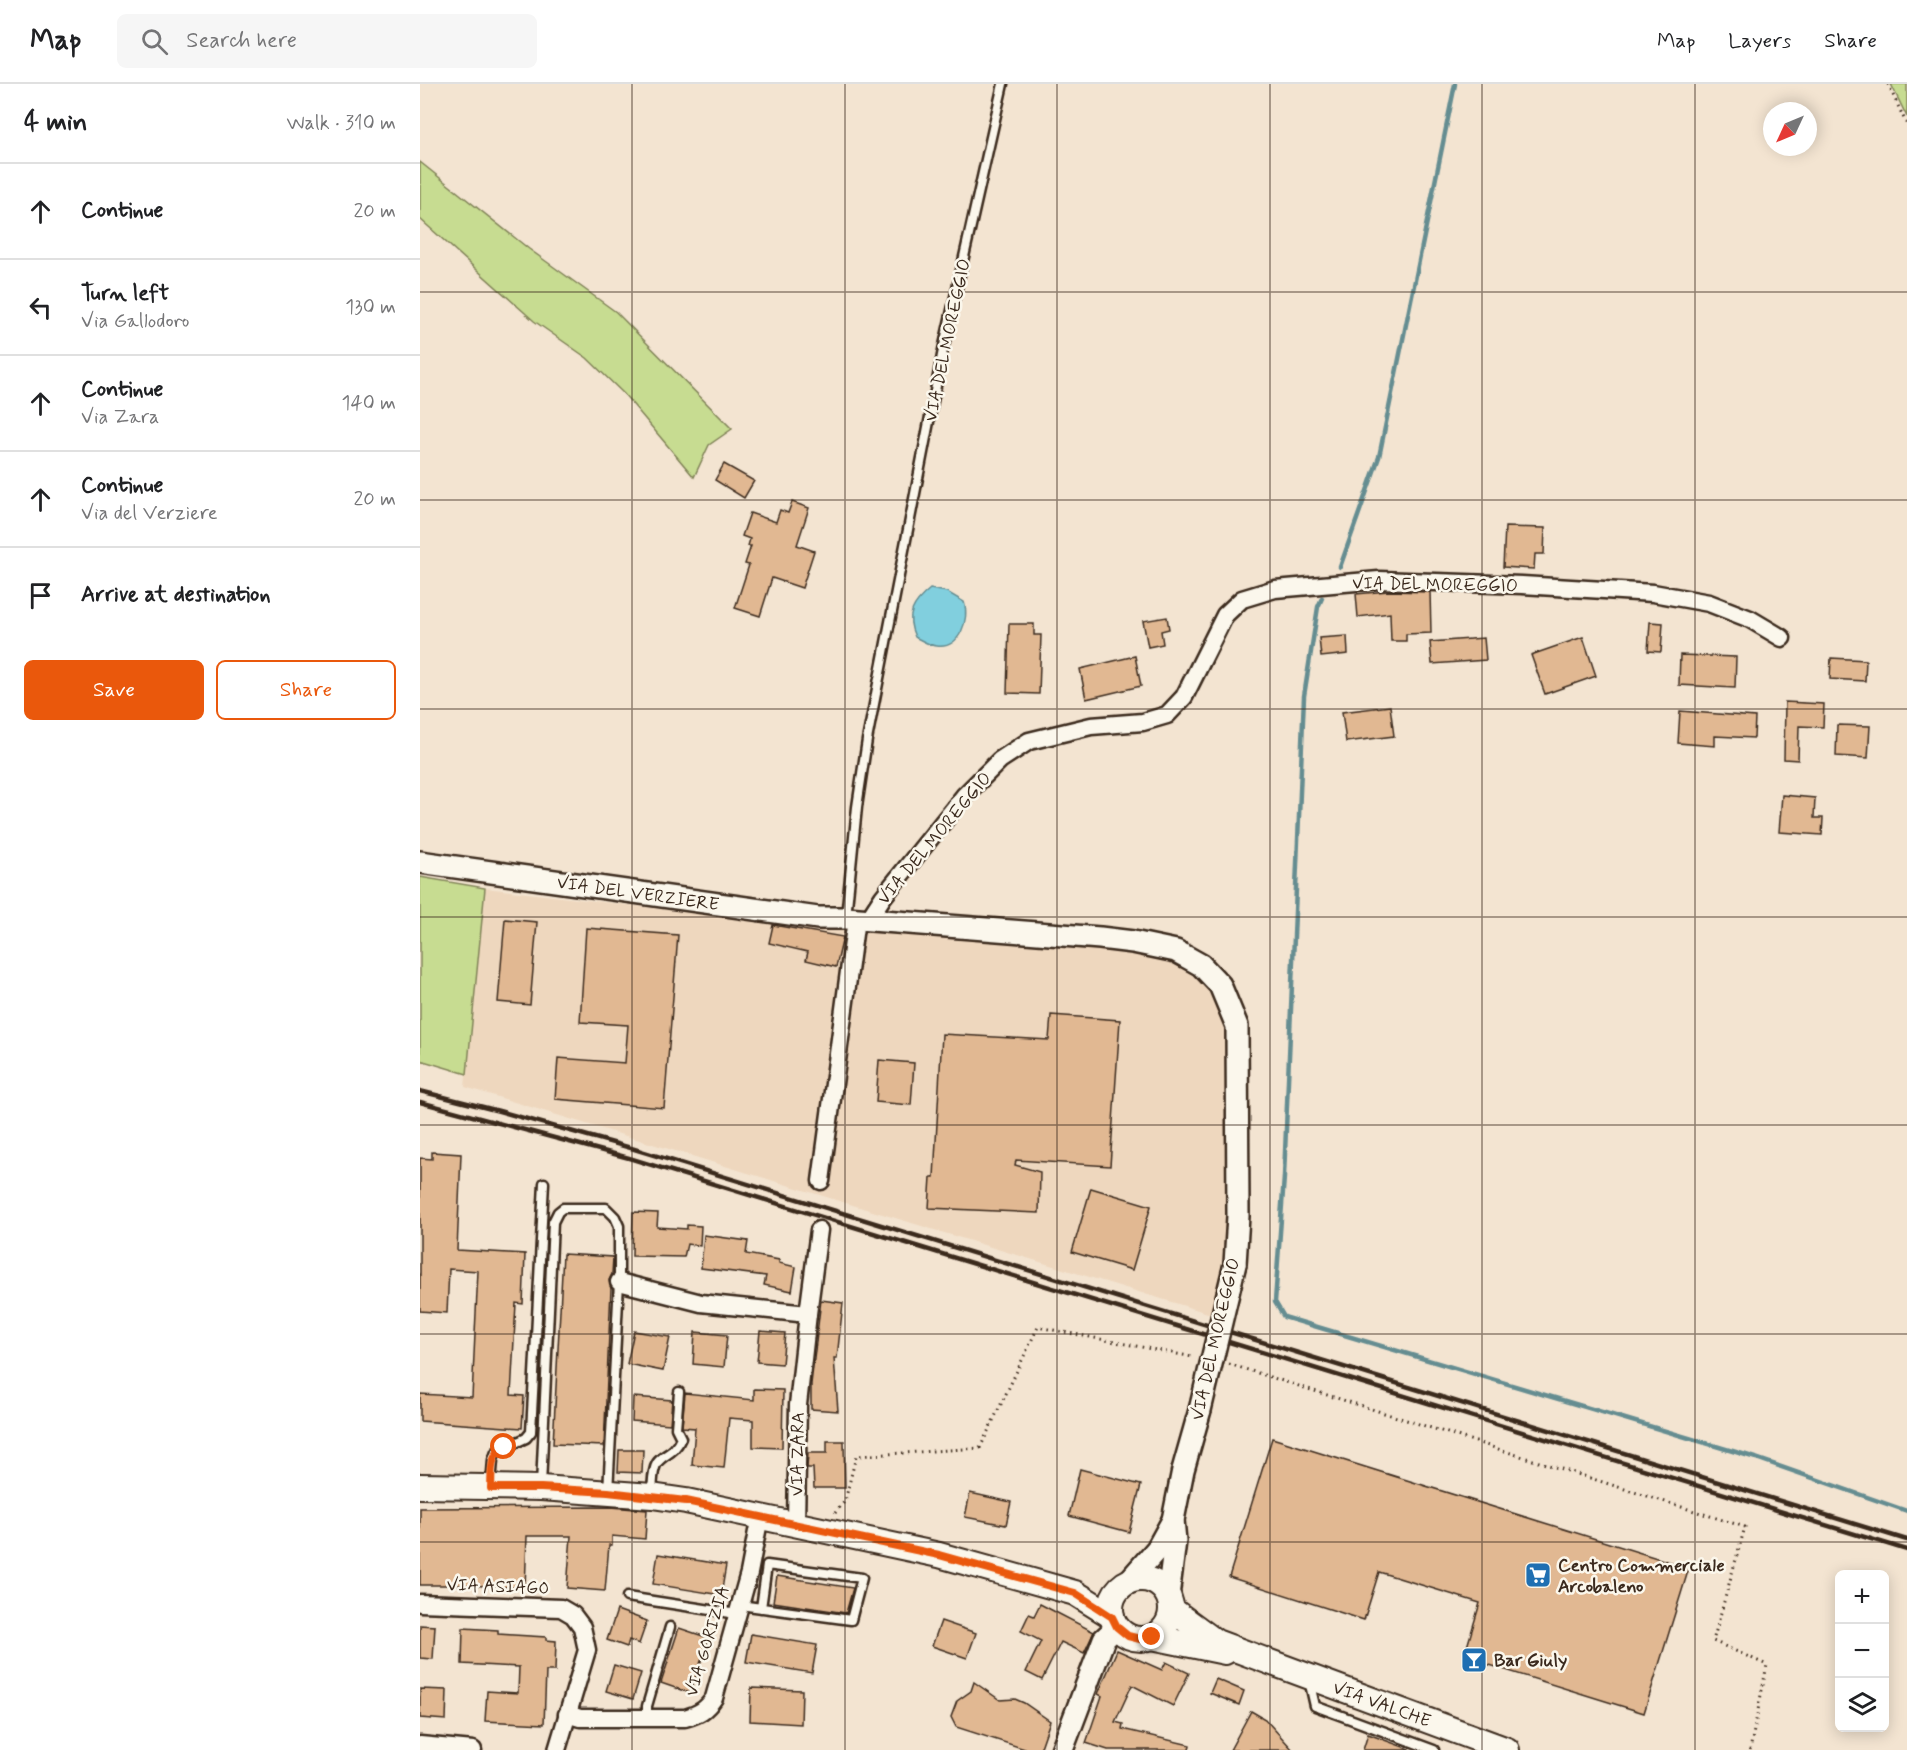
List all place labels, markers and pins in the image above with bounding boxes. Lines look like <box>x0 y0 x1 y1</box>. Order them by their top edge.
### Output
place label: Centro Commerciale Arcobaleno <box>1558 1554 1725 1599</box>
supermarket icon: Centro Commerciale Arcobaleno <box>1523 1560 1553 1590</box>
bar icon: Bar Giuly <box>1459 1645 1489 1675</box>
place label: Bar Giuly <box>1494 1649 1567 1673</box>

